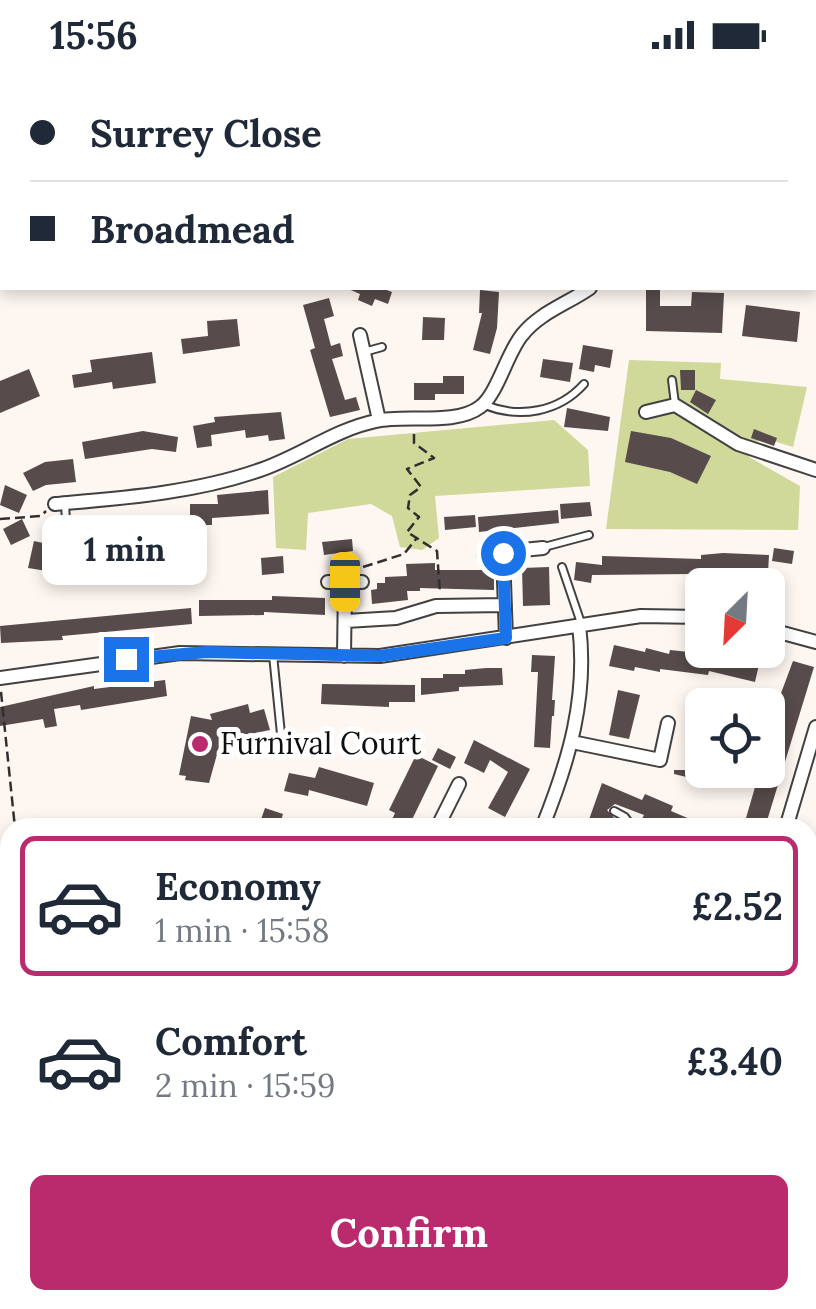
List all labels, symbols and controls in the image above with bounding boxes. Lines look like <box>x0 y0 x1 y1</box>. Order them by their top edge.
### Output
text: 15:56 <box>50 11 138 59</box>
text: Surrey Close <box>90 109 322 157</box>
text: Broadmead <box>90 205 295 253</box>
callout: 1 min <box>44 514 208 584</box>
text: 1 min <box>84 529 165 570</box>
route start <box>481 531 526 576</box>
car <box>330 552 360 612</box>
north arrow <box>685 568 785 668</box>
map controls <box>685 568 785 788</box>
route end <box>104 637 149 682</box>
button: locate <box>685 688 785 788</box>
place label: Furnival Court <box>220 724 422 762</box>
marker: Furnival Court <box>189 733 211 755</box>
icon: car <box>35 861 125 951</box>
text: Economy <box>155 862 321 910</box>
text: £2.52 <box>691 882 783 930</box>
text: 1 min · 15:58 <box>155 910 329 951</box>
icon: car <box>35 1016 125 1106</box>
text: Comfort <box>155 1017 307 1065</box>
text: £3.40 <box>686 1037 783 1085</box>
text: 2 min · 15:59 <box>155 1065 335 1106</box>
button: Confirm <box>30 1175 788 1290</box>

